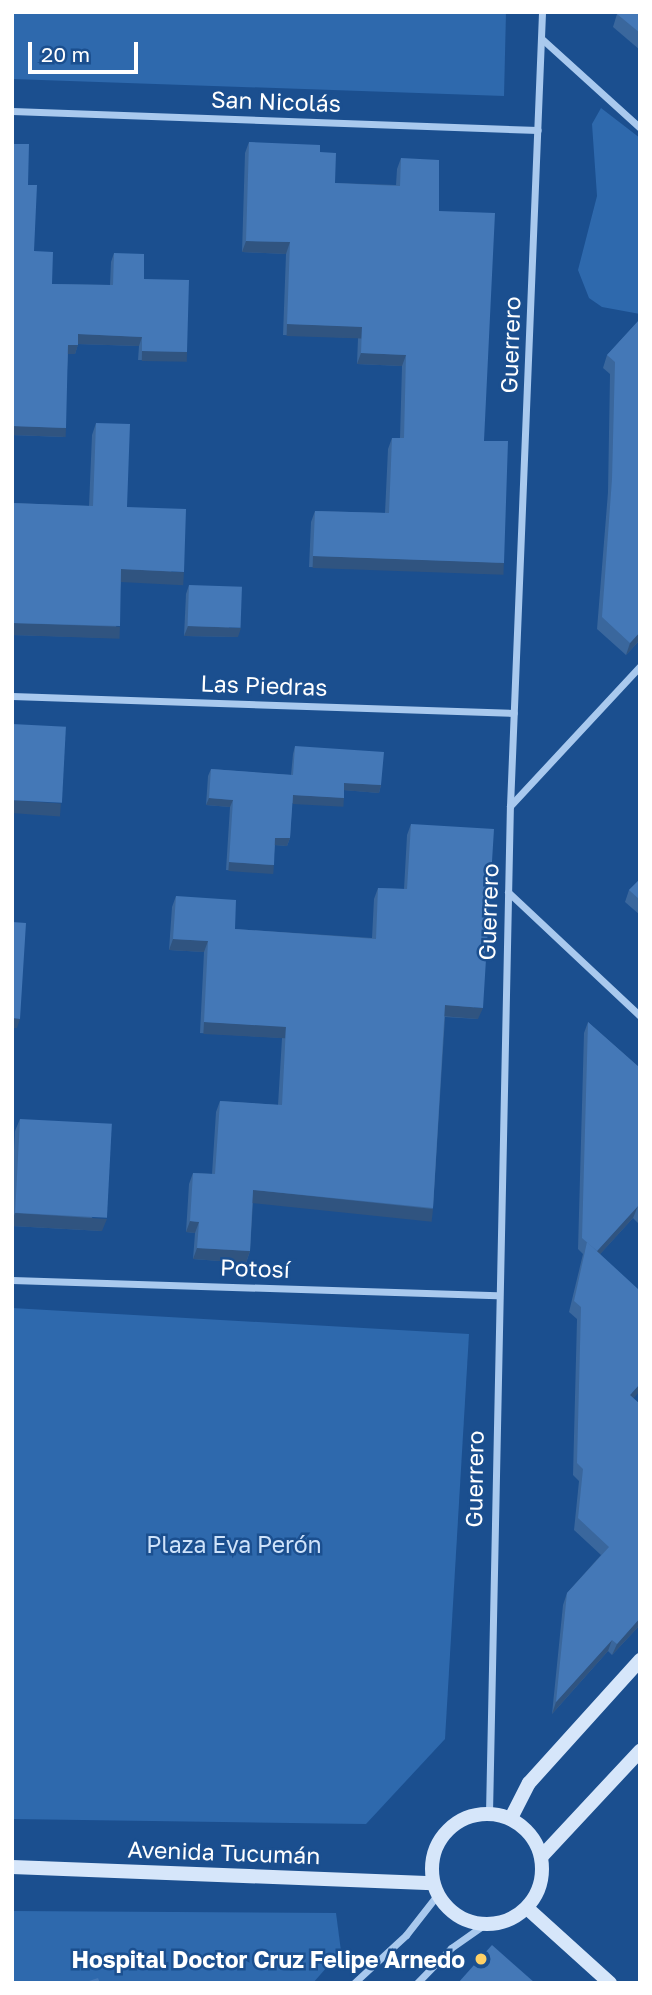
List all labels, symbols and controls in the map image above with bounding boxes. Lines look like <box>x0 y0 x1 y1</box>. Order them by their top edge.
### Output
scale bar <box>32 28 142 72</box>
text: 20 m <box>41 41 90 67</box>
street label: San Nicolás <box>210 85 342 117</box>
street label: Guerrero <box>495 296 525 394</box>
street label: Las Piedras <box>200 669 328 701</box>
street label: Guerrero <box>473 863 503 961</box>
street label: Potosí <box>220 1253 290 1283</box>
street label: Guerrero <box>459 1430 489 1528</box>
park label: Plaza Eva Perón <box>146 1530 322 1558</box>
street label: Avenida Tucumán <box>127 1835 321 1869</box>
place label: Hospital Doctor Cruz Felipe Arnedo <box>72 1945 465 1973</box>
marker: Hospital Doctor Cruz Felipe Arnedo <box>471 1949 491 1969</box>

